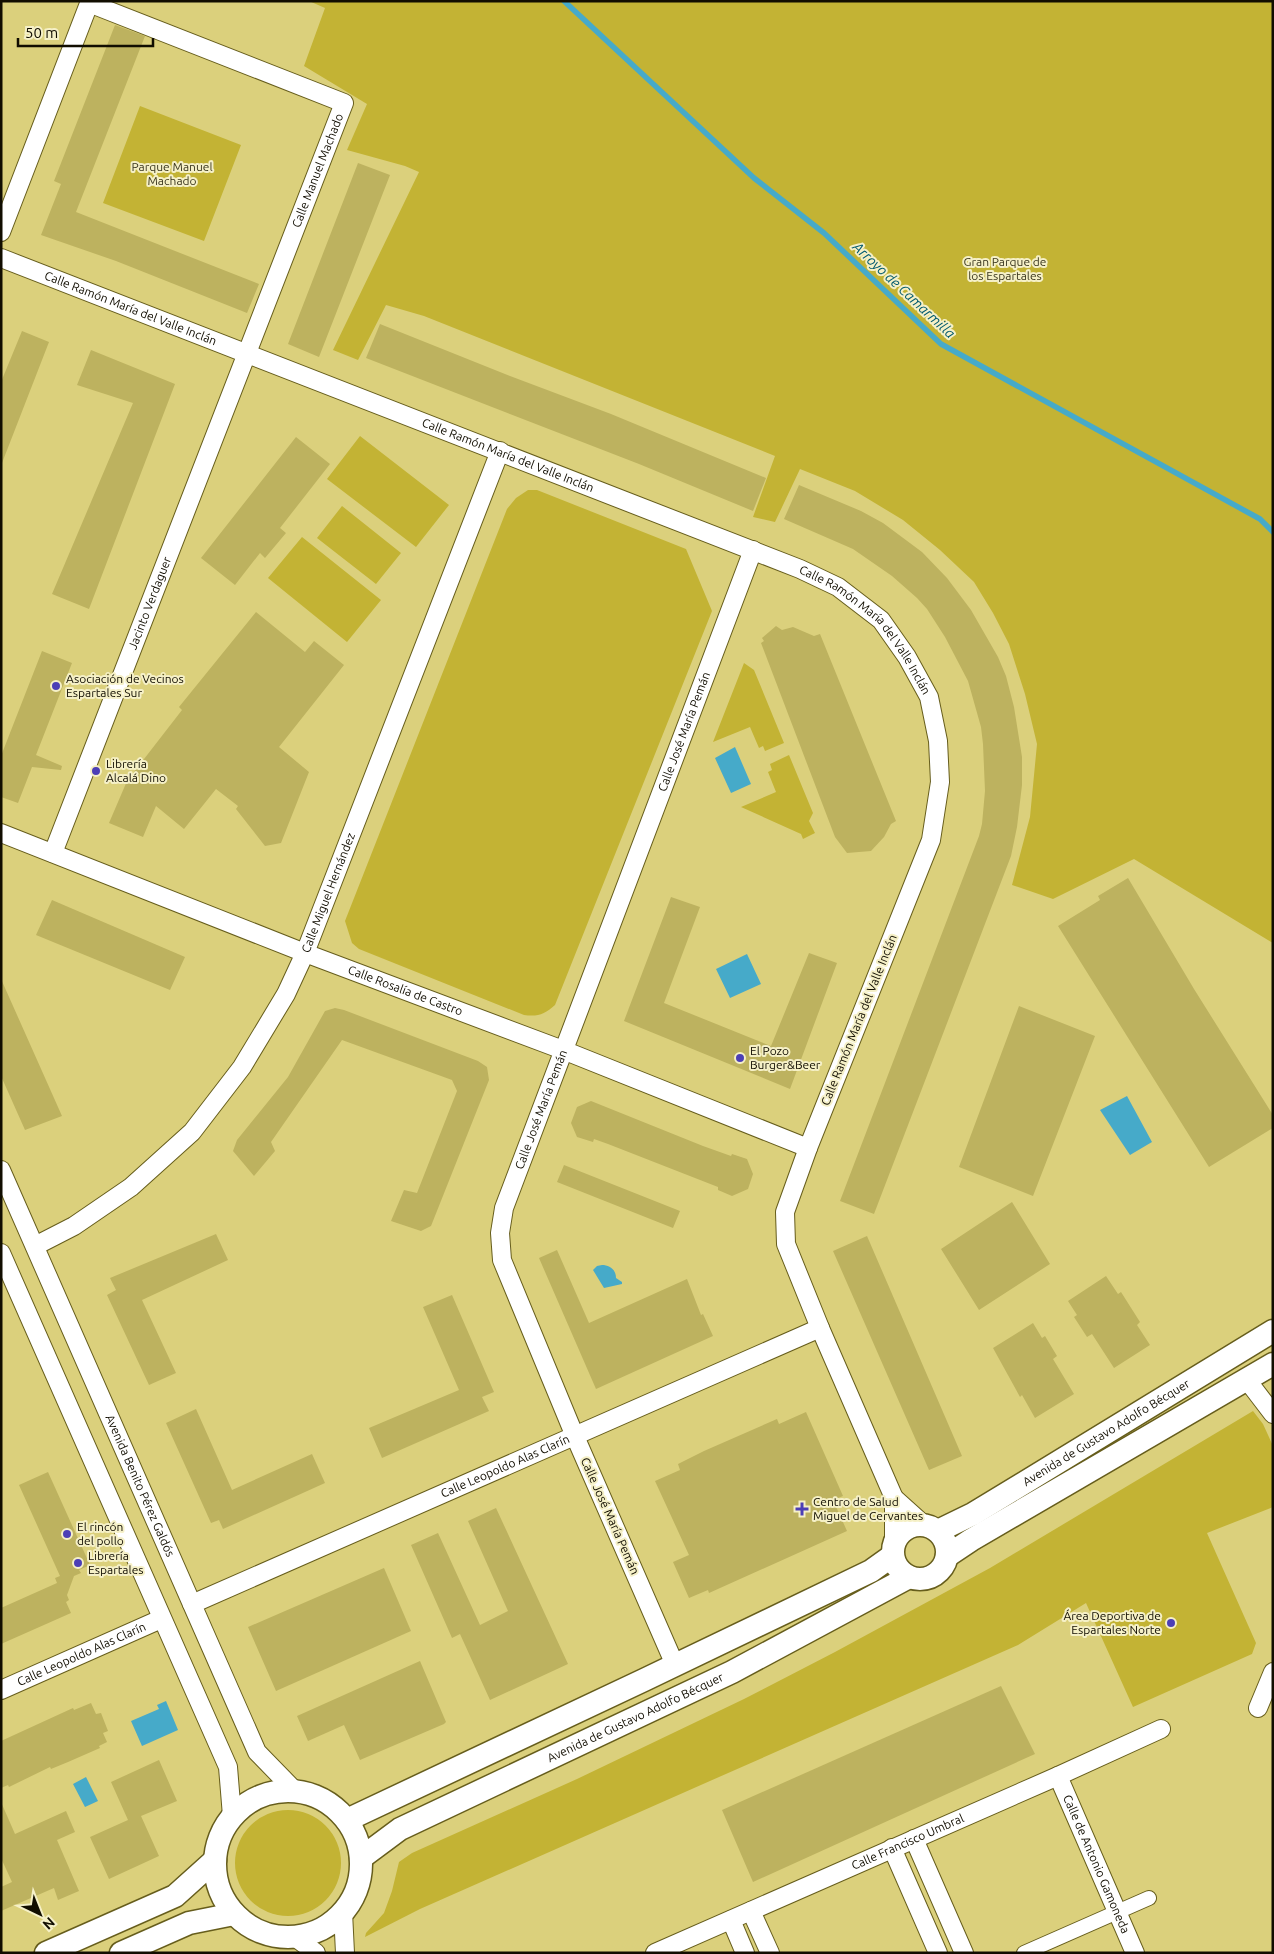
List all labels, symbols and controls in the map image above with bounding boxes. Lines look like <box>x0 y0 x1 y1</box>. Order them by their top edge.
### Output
scale bar <box>18 15 152 47</box>
text: 50 m <box>25 24 58 41</box>
street label: Calle Manuel Machado <box>289 111 345 229</box>
park label: Parque Manuel Machado <box>131 160 213 187</box>
water label: Arroyo de Camarmilla <box>849 238 959 342</box>
park label: Gran Parque de los Espartales <box>964 255 1046 282</box>
street label: Calle Ramón María del Valle Inclán <box>43 269 219 347</box>
street label: Calle Ramón María del Valle Inclán <box>420 416 596 494</box>
street label: Jacinto Verdaguer <box>126 554 174 651</box>
street label: Calle Ramón María del Valle Inclán <box>797 563 933 697</box>
street label: Calle José María Pemán <box>655 670 712 793</box>
place label: Asociación de Vecinos Espartales Sur <box>66 672 184 699</box>
marker: Asociación de Vecinos Espartales Sur <box>50 680 62 692</box>
place label: Librería Alcalá Dino <box>106 757 166 784</box>
marker: Librería Alcalá Dino <box>90 765 102 777</box>
street label: Calle Miguel Hernández <box>299 830 357 954</box>
street label: Calle Ramón María del Valle Inclán <box>818 932 899 1107</box>
street label: Calle Rosalía de Castro <box>346 963 465 1018</box>
place label: El Pozo Burger&Beer <box>750 1044 821 1071</box>
street label: Calle José María Pemán <box>512 1048 569 1171</box>
marker: El Pozo Burger&Beer <box>734 1052 746 1064</box>
street label: Avenida de Gustavo Adolfo Bécquer <box>1020 1376 1192 1488</box>
street label: Avenida Benito Pérez Galdós <box>103 1413 177 1559</box>
street label: Calle Leopoldo Alas Clarín <box>439 1432 571 1500</box>
street label: Calle José María Pemán <box>579 1455 642 1576</box>
place label: Centro de Salud Miguel de Cervantes <box>813 1495 923 1522</box>
marker: Centro de Salud Miguel de Cervantes <box>795 1502 809 1516</box>
place label: El rincón del pollo <box>77 1520 124 1547</box>
marker: El rincón del pollo <box>61 1528 73 1540</box>
place label: Librería Espartales <box>88 1549 144 1576</box>
marker: Librería Espartales <box>72 1557 84 1569</box>
place label: Área Deportiva de Espartales Norte <box>1063 1609 1161 1636</box>
marker: Área Deportiva de Espartales Norte <box>1165 1617 1177 1629</box>
street label: Calle Leopoldo Alas Clarín <box>15 1620 147 1688</box>
street label: Avenida de Gustavo Adolfo Bécquer <box>545 1670 726 1764</box>
street label: Calle de Antonio Gamoneda <box>1061 1793 1133 1935</box>
street label: Calle Francisco Umbral <box>849 1811 966 1872</box>
north arrow <box>15 1889 65 1939</box>
text: N <box>40 1914 58 1933</box>

